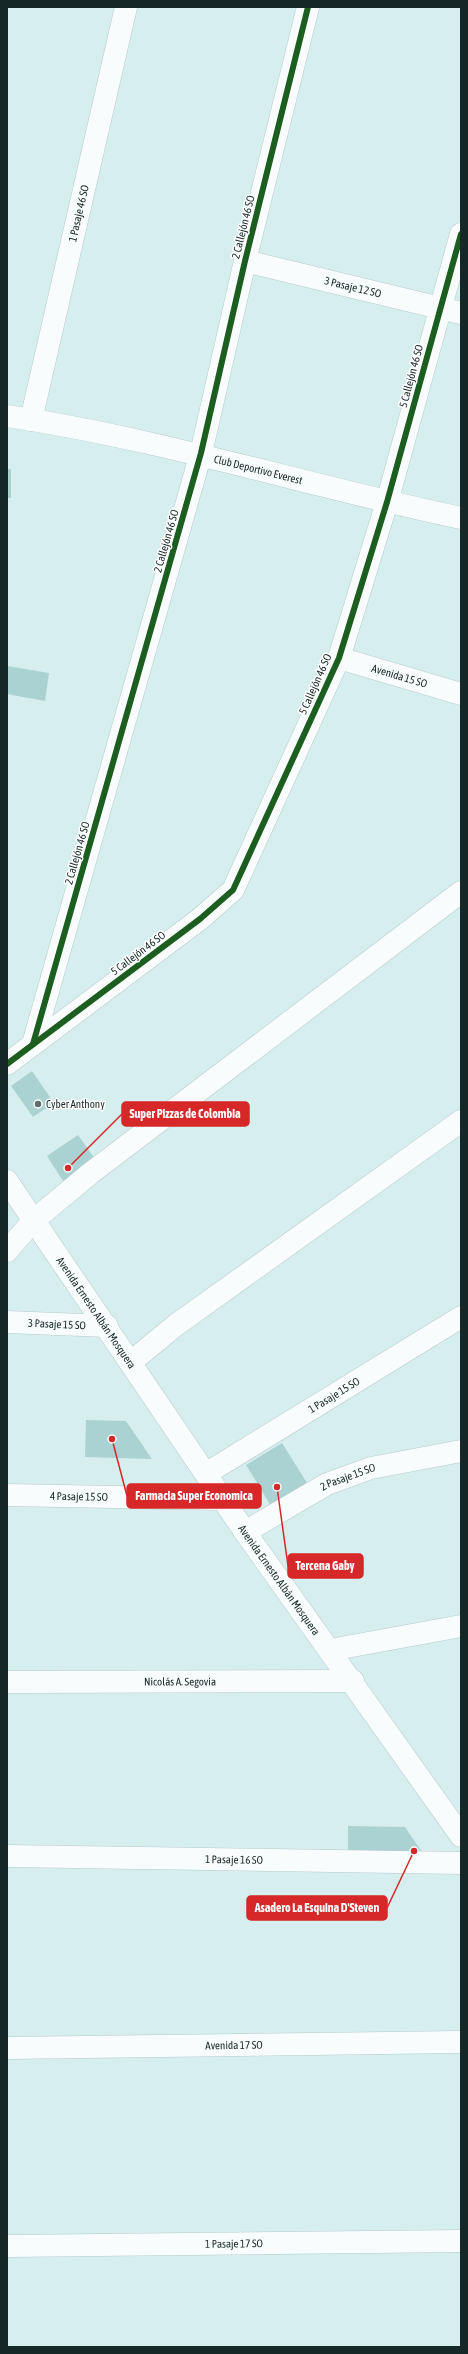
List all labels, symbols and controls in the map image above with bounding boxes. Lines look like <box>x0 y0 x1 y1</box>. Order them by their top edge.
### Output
street label: 1 Pasaje 46 SO <box>66 184 91 243</box>
street label: 2 Callejón 46 SO <box>229 194 257 260</box>
street label: 3 Pasaje 12 SO <box>323 274 383 300</box>
street label: 5 Callejón 46 SO <box>397 343 425 409</box>
street label: Club Deportivo Everest <box>213 453 304 486</box>
street label: 2 Callejón 46 SO <box>151 508 181 574</box>
street label: 5 Callejón 46 SO <box>296 652 334 716</box>
street label: Avenida 15 SO <box>370 662 429 690</box>
street label: 2 Callejón 46 SO <box>62 820 92 886</box>
street label: 5 Callejón 46 SO <box>108 929 168 977</box>
place label: Cyber Anthony <box>46 1098 105 1110</box>
marker: Cyber Anthony <box>33 1099 43 1109</box>
callout: Super Pizzas de Colombia <box>122 1102 249 1126</box>
text: Super Pizzas de Colombia <box>130 1107 241 1121</box>
street label: Avenida Ernesto Albán Mosquera <box>54 1255 138 1371</box>
street label: 3 Pasaje 15 SO <box>28 1317 86 1331</box>
street label: 1 Pasaje 15 SO <box>306 1375 362 1415</box>
street label: 2 Pasaje 15 SO <box>318 1461 376 1493</box>
callout: Farmacia Super Economica <box>127 1484 261 1508</box>
text: Farmacia Super Economica <box>135 1489 253 1503</box>
street label: 4 Pasaje 15 SO <box>50 1490 108 1503</box>
street label: Avenida Ernesto Albán Mosquera <box>236 1523 322 1637</box>
callout: Tercena Gaby <box>288 1554 363 1578</box>
text: Tercena Gaby <box>296 1559 355 1573</box>
street label: Nicolás A. Segovia <box>144 1675 216 1688</box>
street label: 1 Pasaje 16 SO <box>205 1853 263 1866</box>
callout: Asadero La Esquina D'Steven <box>247 1896 387 1920</box>
text: Asadero La Esquina D'Steven <box>254 1901 379 1915</box>
street label: Avenida 17 SO <box>205 2039 263 2051</box>
street label: 1 Pasaje 17 SO <box>205 2237 263 2250</box>

